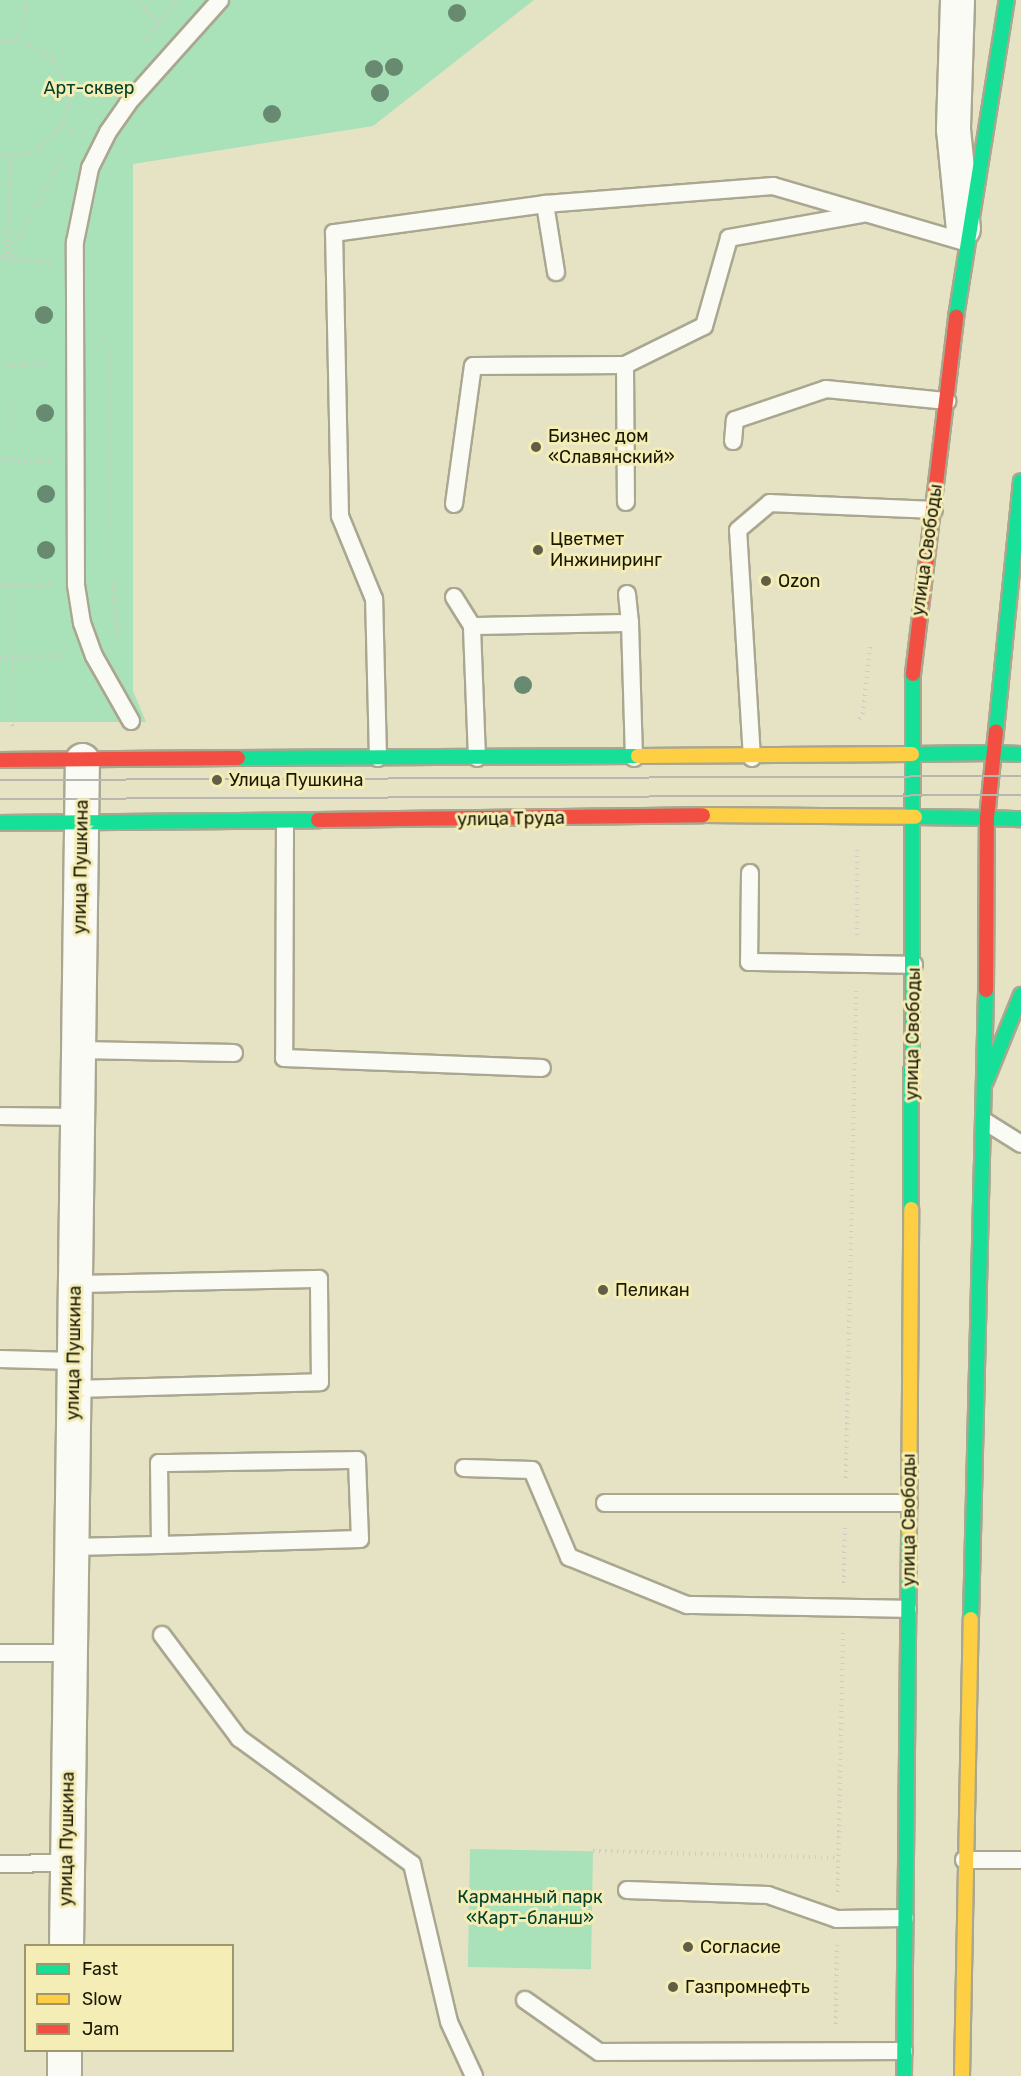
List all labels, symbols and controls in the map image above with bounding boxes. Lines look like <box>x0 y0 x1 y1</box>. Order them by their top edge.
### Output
park label: Арт-сквер <box>43 77 135 99</box>
place label: Бизнес дом «Славянский» <box>548 426 675 468</box>
marker: Бизнес дом «Славянский» <box>529 440 543 454</box>
street label: улица Свободы <box>907 483 947 617</box>
place label: Цветмет Инжиниринг <box>550 529 662 572</box>
marker: Цветмет Инжиниринг <box>531 543 545 557</box>
place label: Ozon <box>778 570 820 592</box>
marker: Ozon <box>759 574 773 588</box>
place label: Улица Пушкина <box>229 769 363 791</box>
marker: Улица Пушкина <box>210 773 224 787</box>
street label: улица Пушкина <box>69 800 93 934</box>
street label: улица Труда <box>457 807 565 831</box>
street label: улица Свободы <box>901 967 925 1101</box>
place label: Пеликан <box>615 1279 690 1301</box>
marker: Пеликан <box>596 1283 610 1297</box>
street label: улица Пушкина <box>62 1286 86 1420</box>
street label: улица Свободы <box>898 1454 920 1586</box>
street label: улица Пушкина <box>55 1772 79 1906</box>
park label: Карманный парк «Карт-бланш» <box>457 1887 603 1930</box>
place label: Согласие <box>700 1936 781 1958</box>
marker: Согласие <box>681 1940 695 1954</box>
legend <box>24 1944 234 2052</box>
text: Fast <box>82 1958 118 1980</box>
place label: Газпромнефть <box>685 1976 810 1998</box>
marker: Газпромнефть <box>666 1980 680 1994</box>
text: Slow <box>82 1988 122 2010</box>
text: Jam <box>82 2018 119 2040</box>

